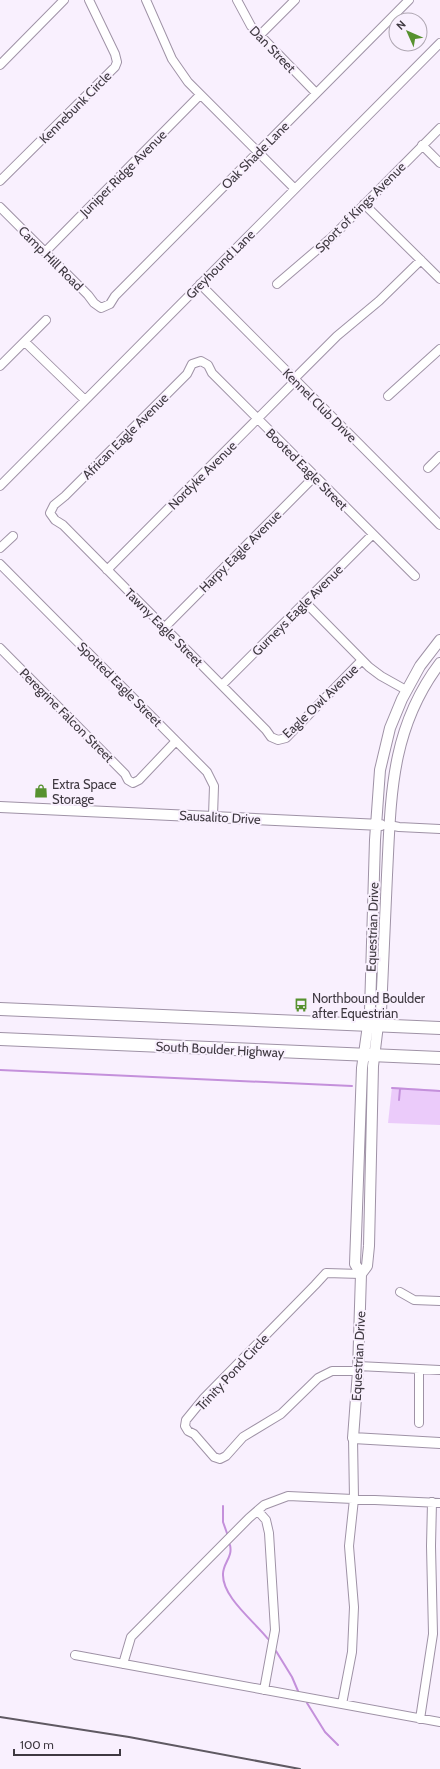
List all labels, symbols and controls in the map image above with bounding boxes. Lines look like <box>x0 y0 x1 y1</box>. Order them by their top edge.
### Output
north arrow <box>388 12 428 52</box>
text: N <box>393 17 409 33</box>
street label: Dan Street <box>247 22 300 76</box>
street label: Kennebunk Circle <box>36 67 115 146</box>
street label: Oak Shade Lane <box>218 118 292 192</box>
street label: Juniper Ridge Avenue <box>76 126 170 220</box>
street label: Sport of Kings Avenue <box>311 158 409 256</box>
street label: Camp Hill Road <box>15 222 87 294</box>
street label: Greyhound Lane <box>182 226 258 302</box>
street label: Kennel Club Drive <box>280 365 361 446</box>
street label: African Eagle Avenue <box>79 389 172 482</box>
street label: Booted Eagle Street <box>263 425 352 514</box>
street label: Nordyke Avenue <box>164 437 240 513</box>
street label: Harpy Eagle Avenue <box>196 506 285 595</box>
street label: Gurneys Eagle Avenue <box>248 561 346 659</box>
street label: Tawny Eagle Street <box>122 585 207 670</box>
street label: Spotted Eagle Street <box>74 638 166 730</box>
street label: Eagle Owl Avenue <box>279 661 361 741</box>
street label: Peregrine Falcon Street <box>17 665 118 766</box>
place label: Extra Space Storage <box>52 776 117 807</box>
shop icon: Extra Space Storage <box>33 783 49 799</box>
street label: Sausalito Drive <box>179 807 262 827</box>
street label: Equestrian Drive <box>362 881 382 972</box>
place label: Northbound Boulder after Equestrian <box>312 990 426 1021</box>
bus stop icon: Northbound Boulder after Equestrian <box>293 997 309 1013</box>
street label: South Boulder Highway <box>155 1038 285 1060</box>
street label: Equestrian Drive <box>348 1310 368 1401</box>
street label: Trinity Pond Circle <box>192 1330 272 1414</box>
scale bar <box>14 1731 120 1757</box>
text: 100 m <box>20 1737 54 1752</box>

